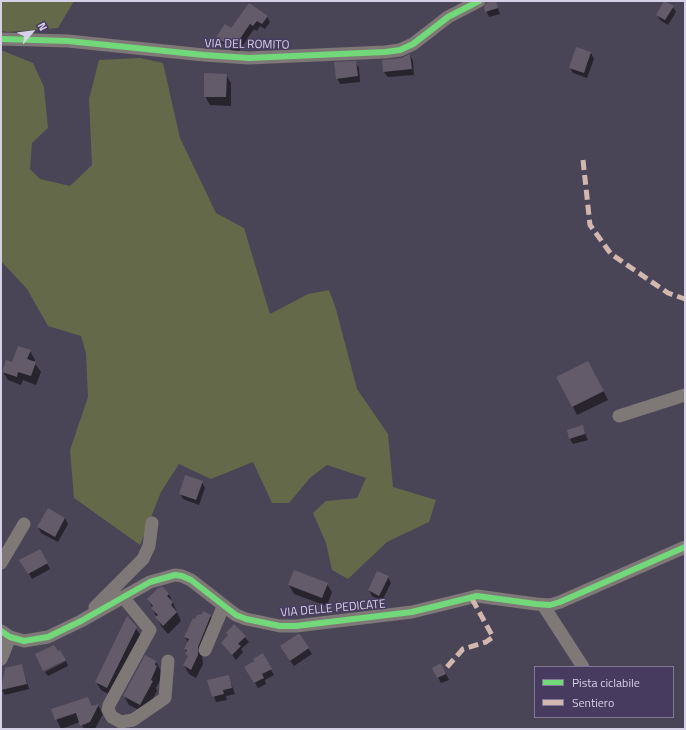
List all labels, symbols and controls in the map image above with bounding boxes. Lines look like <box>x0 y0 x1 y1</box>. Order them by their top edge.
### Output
north arrow <box>12 12 52 52</box>
text: N <box>34 19 51 33</box>
street label: VIA DEL ROMITO <box>204 37 290 53</box>
street label: VIA DELLE PEDICATE <box>280 597 386 621</box>
legend <box>534 666 674 718</box>
text: Pista ciclabile <box>572 673 640 692</box>
text: Sentiero <box>572 693 614 712</box>

